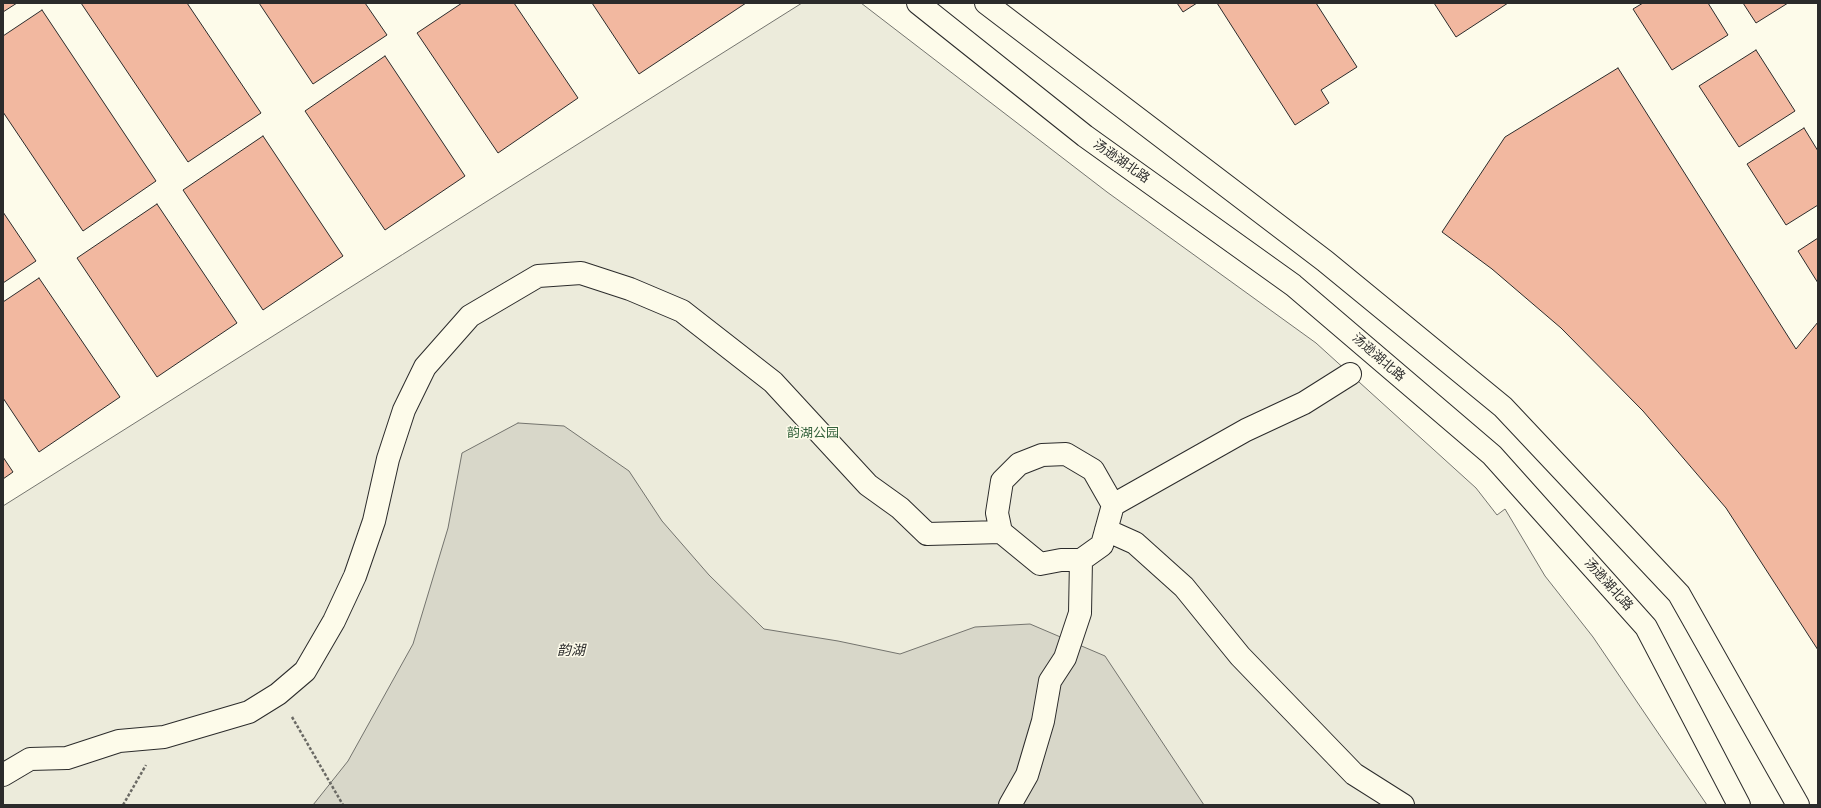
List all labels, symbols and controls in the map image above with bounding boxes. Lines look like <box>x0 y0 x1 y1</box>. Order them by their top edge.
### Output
street label: 汤逊湖北路 <box>1090 137 1152 187</box>
street label: 汤逊湖北路 <box>1348 331 1408 385</box>
park label: 韵湖公园 <box>787 426 839 442</box>
street label: 汤逊湖北路 <box>1580 556 1636 614</box>
water label: 韵湖 <box>557 644 585 660</box>

